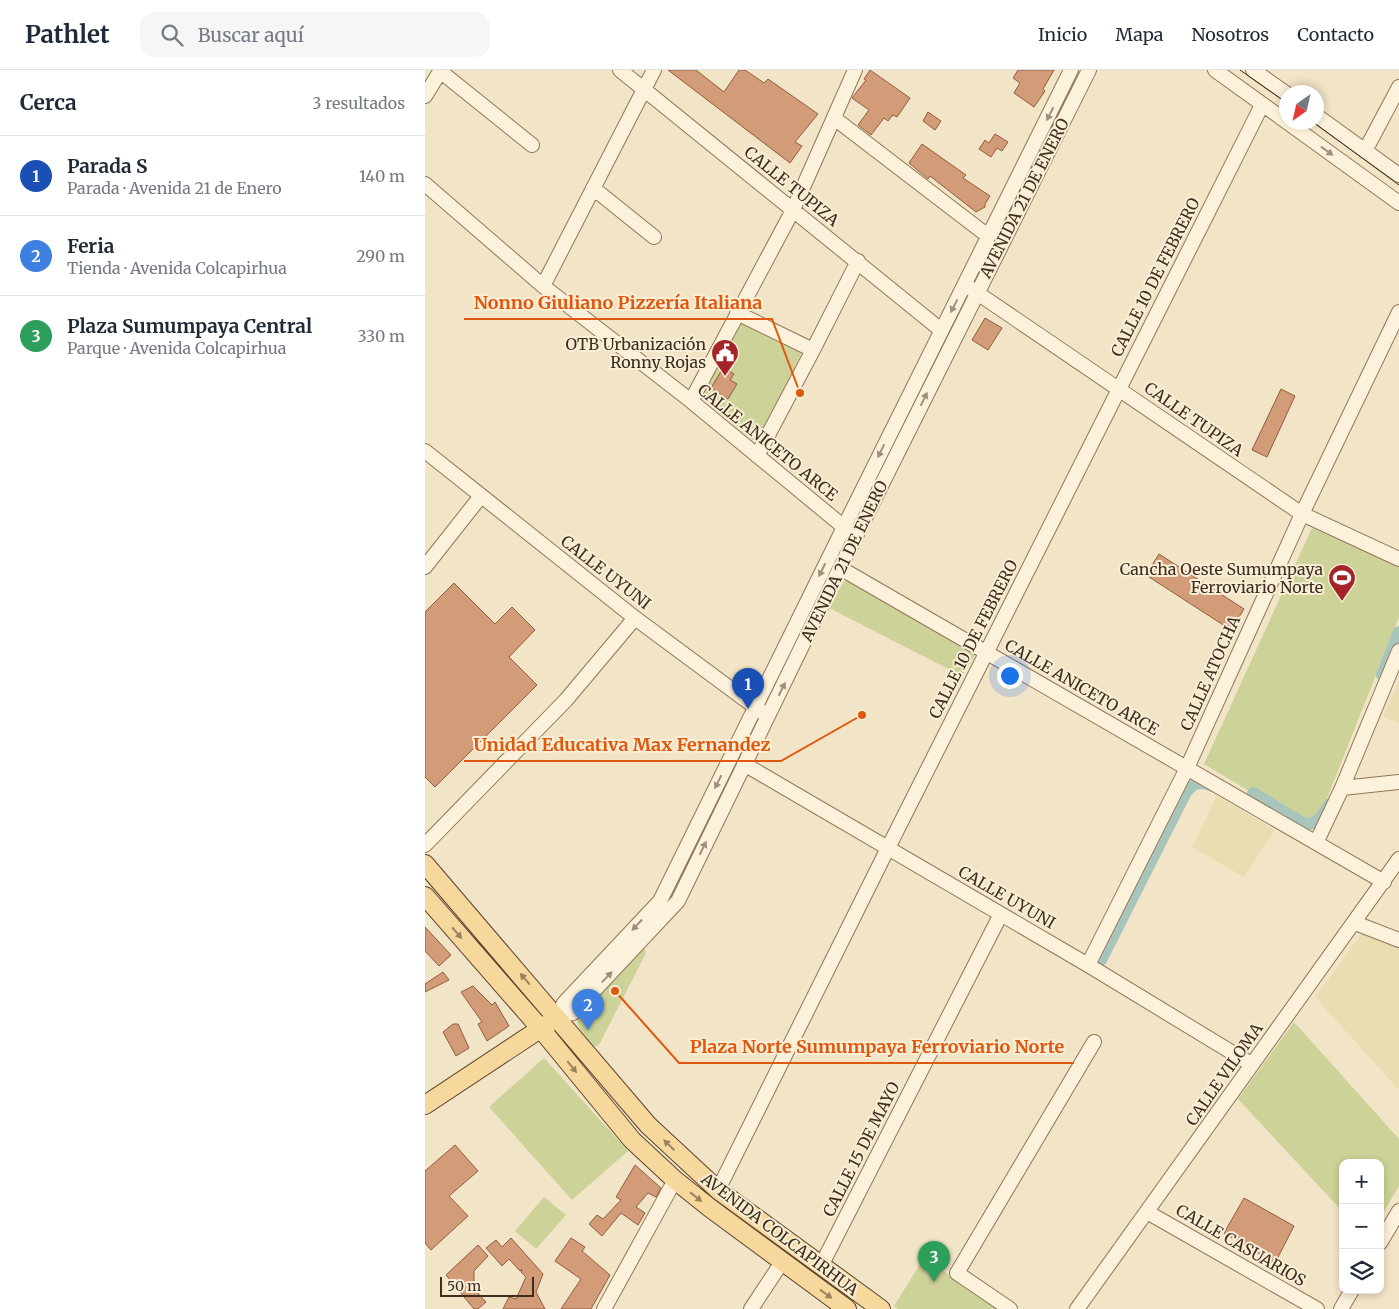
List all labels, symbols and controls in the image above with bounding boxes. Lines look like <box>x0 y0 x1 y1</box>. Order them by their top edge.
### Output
search box <box>140 12 490 57</box>
text: Pathlet <box>25 19 110 50</box>
icon: search <box>158 21 186 49</box>
text: Buscar aquí <box>198 23 304 47</box>
text: Inicio <box>1038 23 1087 46</box>
text: Mapa <box>1115 23 1164 46</box>
text: Nosotros <box>1192 23 1269 46</box>
text: Contacto <box>1297 23 1374 46</box>
north arrow <box>1279 85 1324 130</box>
text: Cerca <box>20 89 77 116</box>
text: 3 resultados <box>312 93 405 113</box>
one-way arrow <box>1045 106 1054 121</box>
street label: AVENIDA 21 DE ENERO <box>974 114 1073 282</box>
street label: CALLE TUPIZA <box>741 142 844 231</box>
one-way arrow <box>1320 146 1333 156</box>
text: Parada S <box>67 154 148 178</box>
text: 1 <box>32 166 40 186</box>
text: 140 m <box>359 166 405 186</box>
text: Parada · Avenida 21 de Enero <box>67 178 282 198</box>
street label: CALLE 10 DE FEBRERO <box>1106 194 1204 360</box>
text: Feria <box>67 234 114 258</box>
text: 2 <box>31 246 41 266</box>
text: 290 m <box>356 246 405 266</box>
text: Tienda · Avenida Colcapirhua <box>67 258 287 278</box>
callout: Nonno Giuliano Pizzería Italiana <box>464 286 772 319</box>
text: Nonno Giuliano Pizzería Italiana <box>474 291 762 314</box>
one-way arrow <box>950 299 958 313</box>
text: Plaza Sumumpaya Central <box>67 314 312 338</box>
text: 3 <box>31 326 41 346</box>
text: 330 m <box>358 326 405 346</box>
place label: OTB Urbanización Ronny Rojas <box>565 334 706 372</box>
text: Parque · Avenida Colcapirhua <box>67 338 286 358</box>
public building icon: OTB Urbanización Ronny Rojas <box>710 338 740 377</box>
street label: CALLE TUPIZA <box>1141 377 1248 461</box>
street label: CALLE ANICETO ARCE <box>694 379 843 505</box>
one-way arrow <box>920 392 928 406</box>
one-way arrow <box>877 444 885 459</box>
street label: AVENIDA 21 DE ENERO <box>796 477 892 646</box>
street label: CALLE UYUNI <box>557 531 655 613</box>
street label: CALLE 10 DE FEBRERO <box>924 556 1022 722</box>
place label: Cancha Oeste Sumumpaya Ferroviario Norte <box>1120 559 1323 597</box>
one-way arrow <box>818 563 826 577</box>
sports icon: Cancha Oeste Sumumpaya Ferroviario Norte <box>1327 563 1357 602</box>
street label: CALLE ATOCHA <box>1176 612 1245 734</box>
street label: CALLE ANICETO ARCE <box>1002 635 1163 740</box>
your location <box>997 663 1023 689</box>
pin: 1 <box>732 668 764 709</box>
one-way arrow <box>778 682 786 696</box>
callout: Unidad Educativa Max Fernandez <box>464 728 781 761</box>
text: Unidad Educativa Max Fernandez <box>474 733 771 756</box>
one-way arrow <box>714 775 722 789</box>
one-way arrow <box>700 841 708 855</box>
street label: CALLE UYUNI <box>955 861 1059 933</box>
one-way arrow <box>631 919 643 931</box>
one-way arrow <box>451 926 463 938</box>
one-way arrow <box>601 971 613 983</box>
one-way arrow <box>519 973 530 986</box>
pin: 2 <box>572 989 604 1030</box>
street label: CALLE VILOMA <box>1181 1018 1267 1129</box>
callout: Plaza Norte Sumumpaya Ferroviario Norte <box>679 1030 1074 1063</box>
text: Plaza Norte Sumumpaya Ferroviario Norte <box>690 1035 1065 1058</box>
one-way arrow <box>566 1060 577 1073</box>
street label: CALLE 15 DE MAYO <box>818 1078 904 1220</box>
one-way arrow <box>664 1139 676 1151</box>
map controls <box>1339 1159 1384 1294</box>
button: + <box>1339 1159 1384 1204</box>
street label: AVENIDA COLCAPIRHUA <box>697 1168 863 1300</box>
one-way arrow <box>689 1191 702 1202</box>
street label: CALLE CASUARIOS <box>1173 1200 1309 1290</box>
button: − <box>1339 1204 1384 1249</box>
pin: 3 <box>918 1241 950 1282</box>
button: layers <box>1339 1249 1384 1294</box>
scale bar <box>440 1274 534 1297</box>
text: 50 m <box>447 1277 481 1295</box>
one-way arrow <box>819 1289 833 1299</box>

